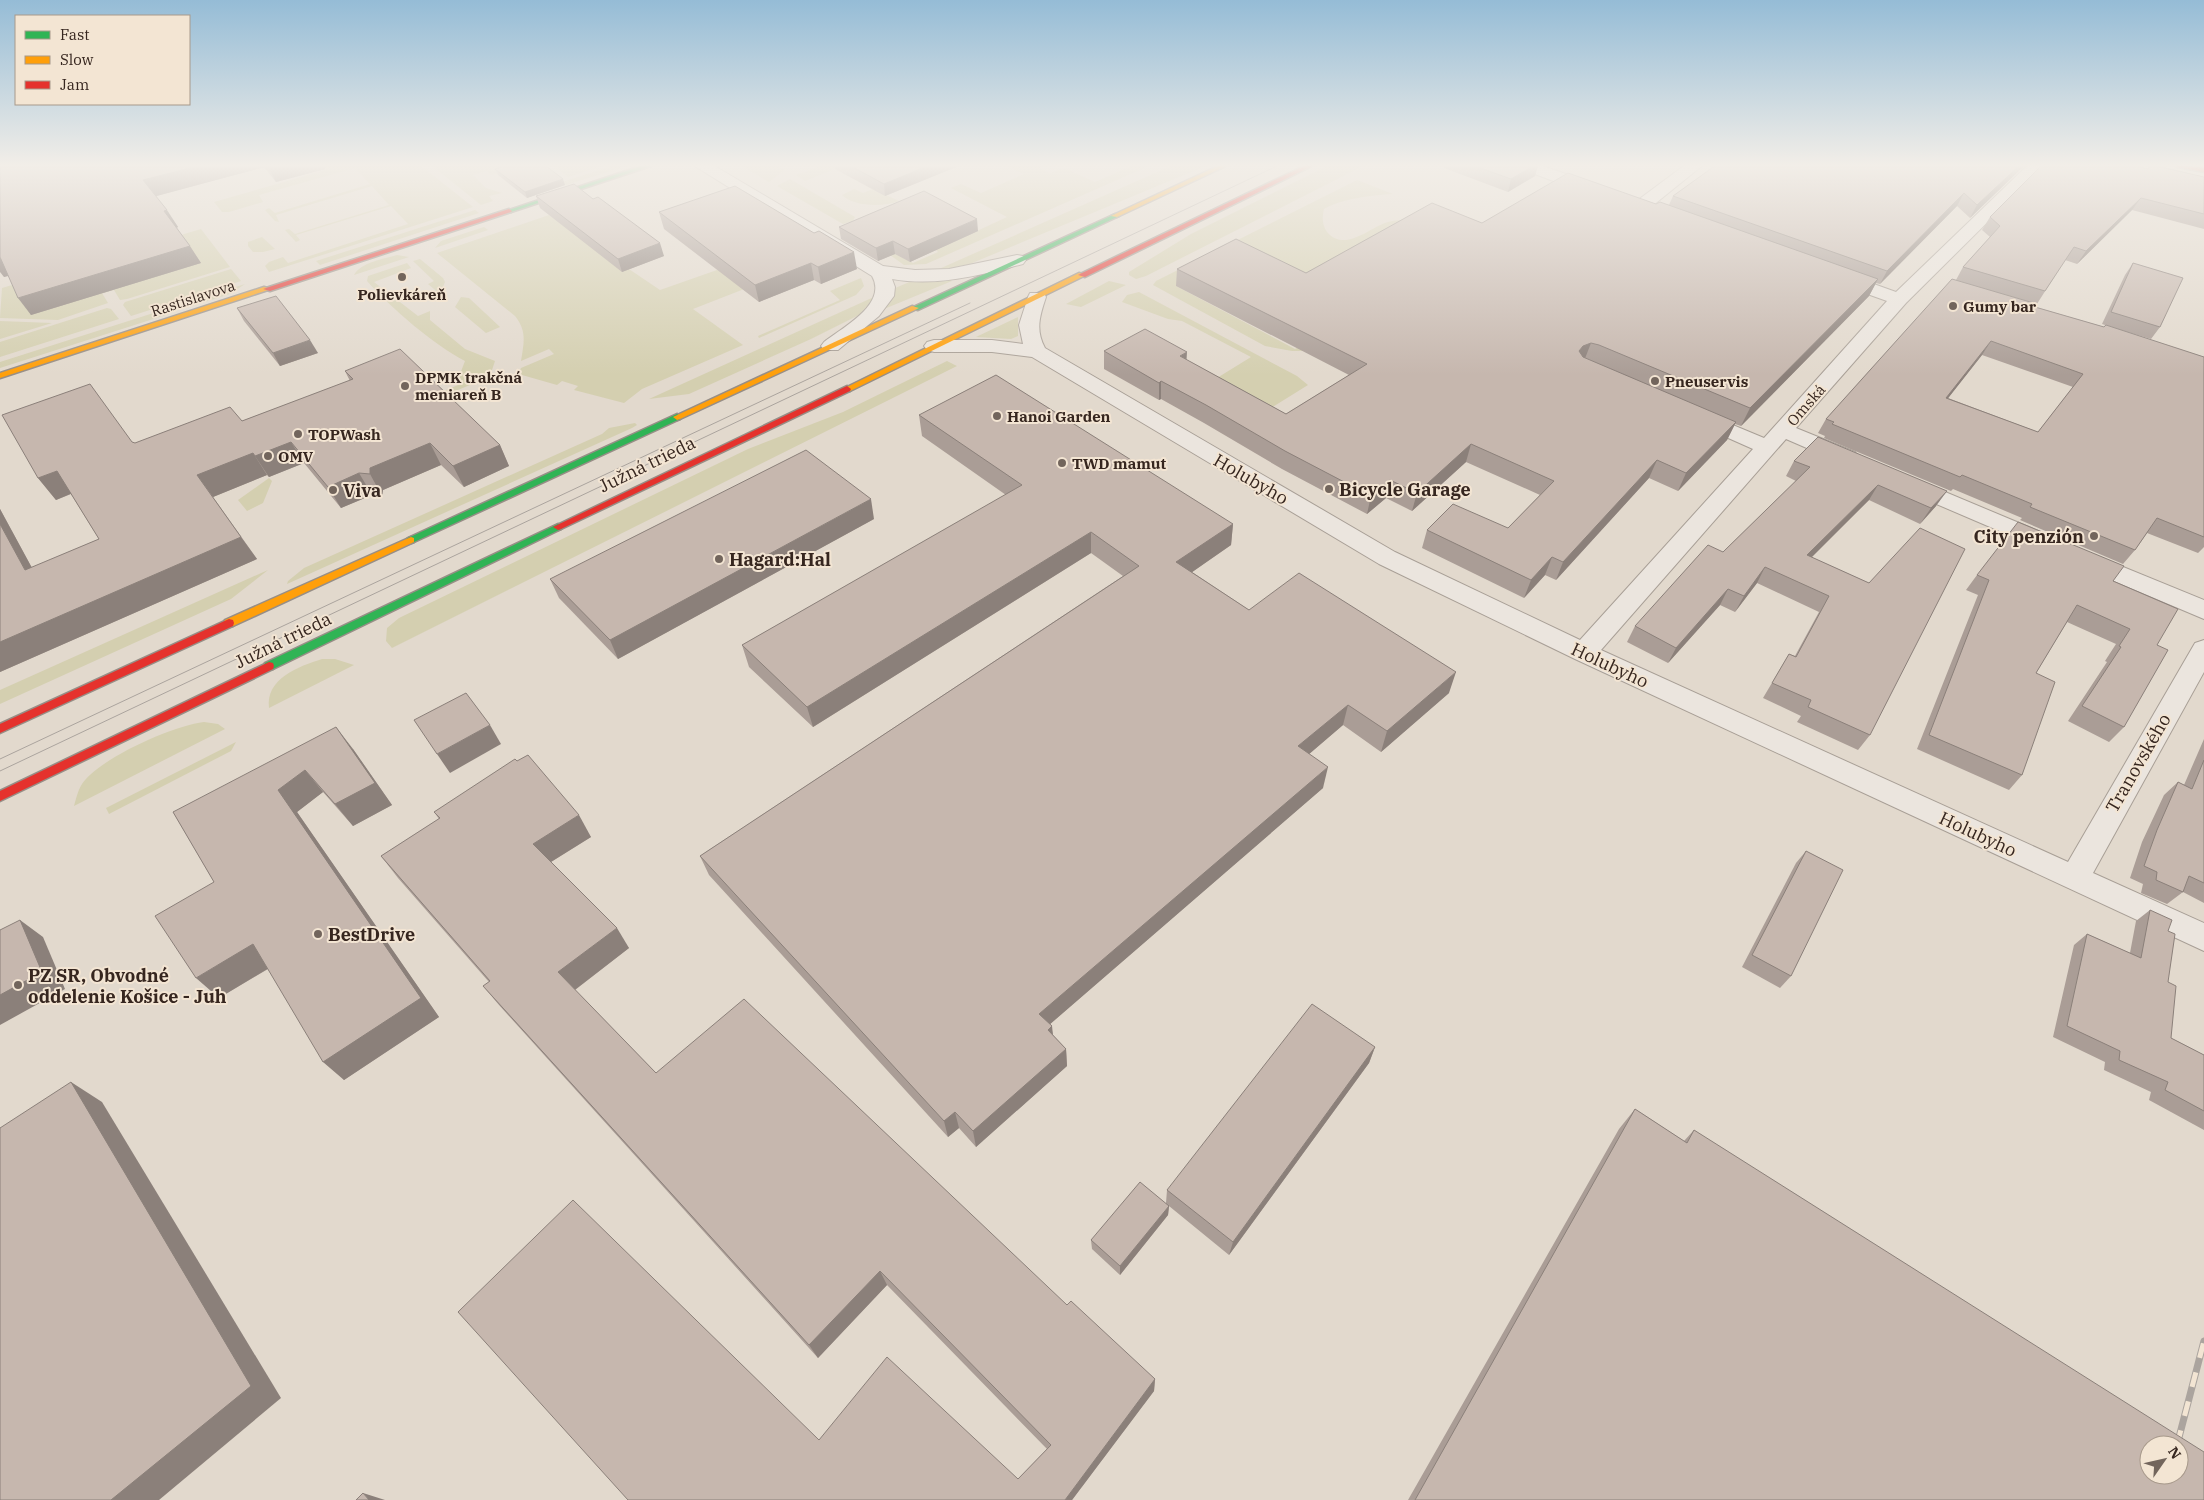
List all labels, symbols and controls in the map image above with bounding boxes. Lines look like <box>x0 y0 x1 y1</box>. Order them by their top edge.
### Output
legend <box>15 15 190 105</box>
text: Fast <box>60 25 90 44</box>
text: Slow <box>60 50 94 69</box>
text: Jam <box>60 75 89 94</box>
marker: Polievkáreň <box>396 271 408 283</box>
street label: Rastislavova <box>148 275 238 321</box>
place label: Polievkáreň <box>358 285 447 304</box>
place label: Gumy bar <box>1963 297 2037 316</box>
marker: Gumy bar <box>1947 300 1959 312</box>
place label: DPMK trakčná meniareň B <box>415 368 523 404</box>
place label: Pneuservis <box>1665 372 1748 391</box>
marker: Pneuservis <box>1649 375 1661 387</box>
marker: DPMK trakčná meniareň B <box>399 380 411 392</box>
street label: Omská <box>1783 380 1829 430</box>
place label: Hanoi Garden <box>1007 407 1111 426</box>
marker: Hanoi Garden <box>991 410 1003 422</box>
place label: TOPWash <box>308 425 381 444</box>
marker: TOPWash <box>292 428 304 440</box>
street label: Južná trieda <box>595 431 699 497</box>
place label: OMV <box>278 447 314 466</box>
street label: Holubyho <box>1209 448 1293 510</box>
marker: OMV <box>262 450 274 462</box>
place label: TWD mamut <box>1072 454 1166 473</box>
marker: TWD mamut <box>1056 457 1068 469</box>
place label: Bicycle Garage <box>1339 478 1471 501</box>
place label: Viva <box>343 479 381 502</box>
marker: Bicycle Garage <box>1323 483 1335 495</box>
marker: Viva <box>327 484 339 496</box>
place label: City penzión <box>1973 525 2084 548</box>
marker: City penzión <box>2088 530 2100 542</box>
place label: Hagard:Hal <box>729 548 831 571</box>
marker: Hagard:Hal <box>713 553 725 565</box>
street label: Južná trieda <box>231 607 335 673</box>
street label: Holubyho <box>1568 637 1652 693</box>
street label: Tranovského <box>2100 709 2176 817</box>
street label: Holubyho <box>1936 806 2020 862</box>
place label: BestDrive <box>328 923 415 946</box>
marker: BestDrive <box>312 928 324 940</box>
place label: PZ SR, Obvodné oddelenie Košice - Juh <box>28 964 227 1008</box>
marker: PZ SR, Obvodné oddelenie Košice - Juh <box>12 979 24 991</box>
north arrow <box>2139 1435 2189 1485</box>
text: N <box>2164 1443 2185 1462</box>

